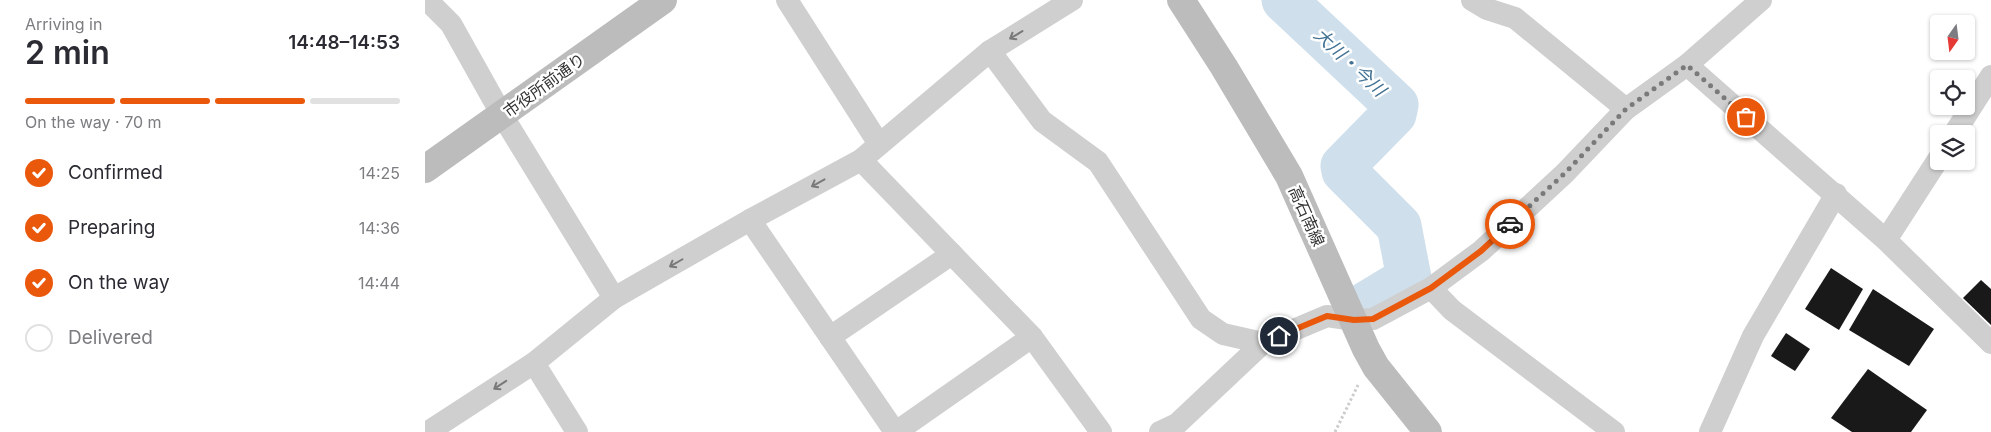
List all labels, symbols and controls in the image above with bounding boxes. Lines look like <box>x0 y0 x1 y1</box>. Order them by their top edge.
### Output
text: Arriving in <box>25 14 102 34</box>
north arrow <box>1930 15 1975 60</box>
map controls <box>1930 15 1975 170</box>
water label: 大川・今川 <box>1310 24 1392 102</box>
text: 14:48–14:53 <box>288 31 400 54</box>
one-way arrow <box>1010 31 1024 41</box>
text: 2 min <box>25 33 110 72</box>
street label: 市役所前通り <box>499 49 589 121</box>
button: locate <box>1930 70 1975 115</box>
pin <box>1725 96 1767 138</box>
icon: bag <box>1732 103 1760 131</box>
text: On the way · 70 m <box>25 112 162 132</box>
button: layers <box>1930 125 1975 170</box>
icon: check <box>25 159 53 187</box>
text: Confirmed <box>68 161 163 184</box>
text: 14:25 <box>359 163 400 183</box>
one-way arrow <box>810 178 825 188</box>
street label: 高石南線 <box>1285 183 1329 249</box>
courier <box>1485 199 1535 249</box>
icon: car <box>1496 210 1524 238</box>
icon: check <box>25 214 53 242</box>
text: Preparing <box>68 216 155 239</box>
text: 14:36 <box>359 218 400 238</box>
one-way arrow <box>669 258 684 268</box>
icon: check <box>25 269 53 297</box>
text: On the way <box>68 271 170 294</box>
text: 14:44 <box>358 273 400 293</box>
pin <box>1258 315 1300 357</box>
icon: home <box>1265 322 1293 350</box>
text: Delivered <box>68 326 153 349</box>
one-way arrow <box>493 380 507 390</box>

